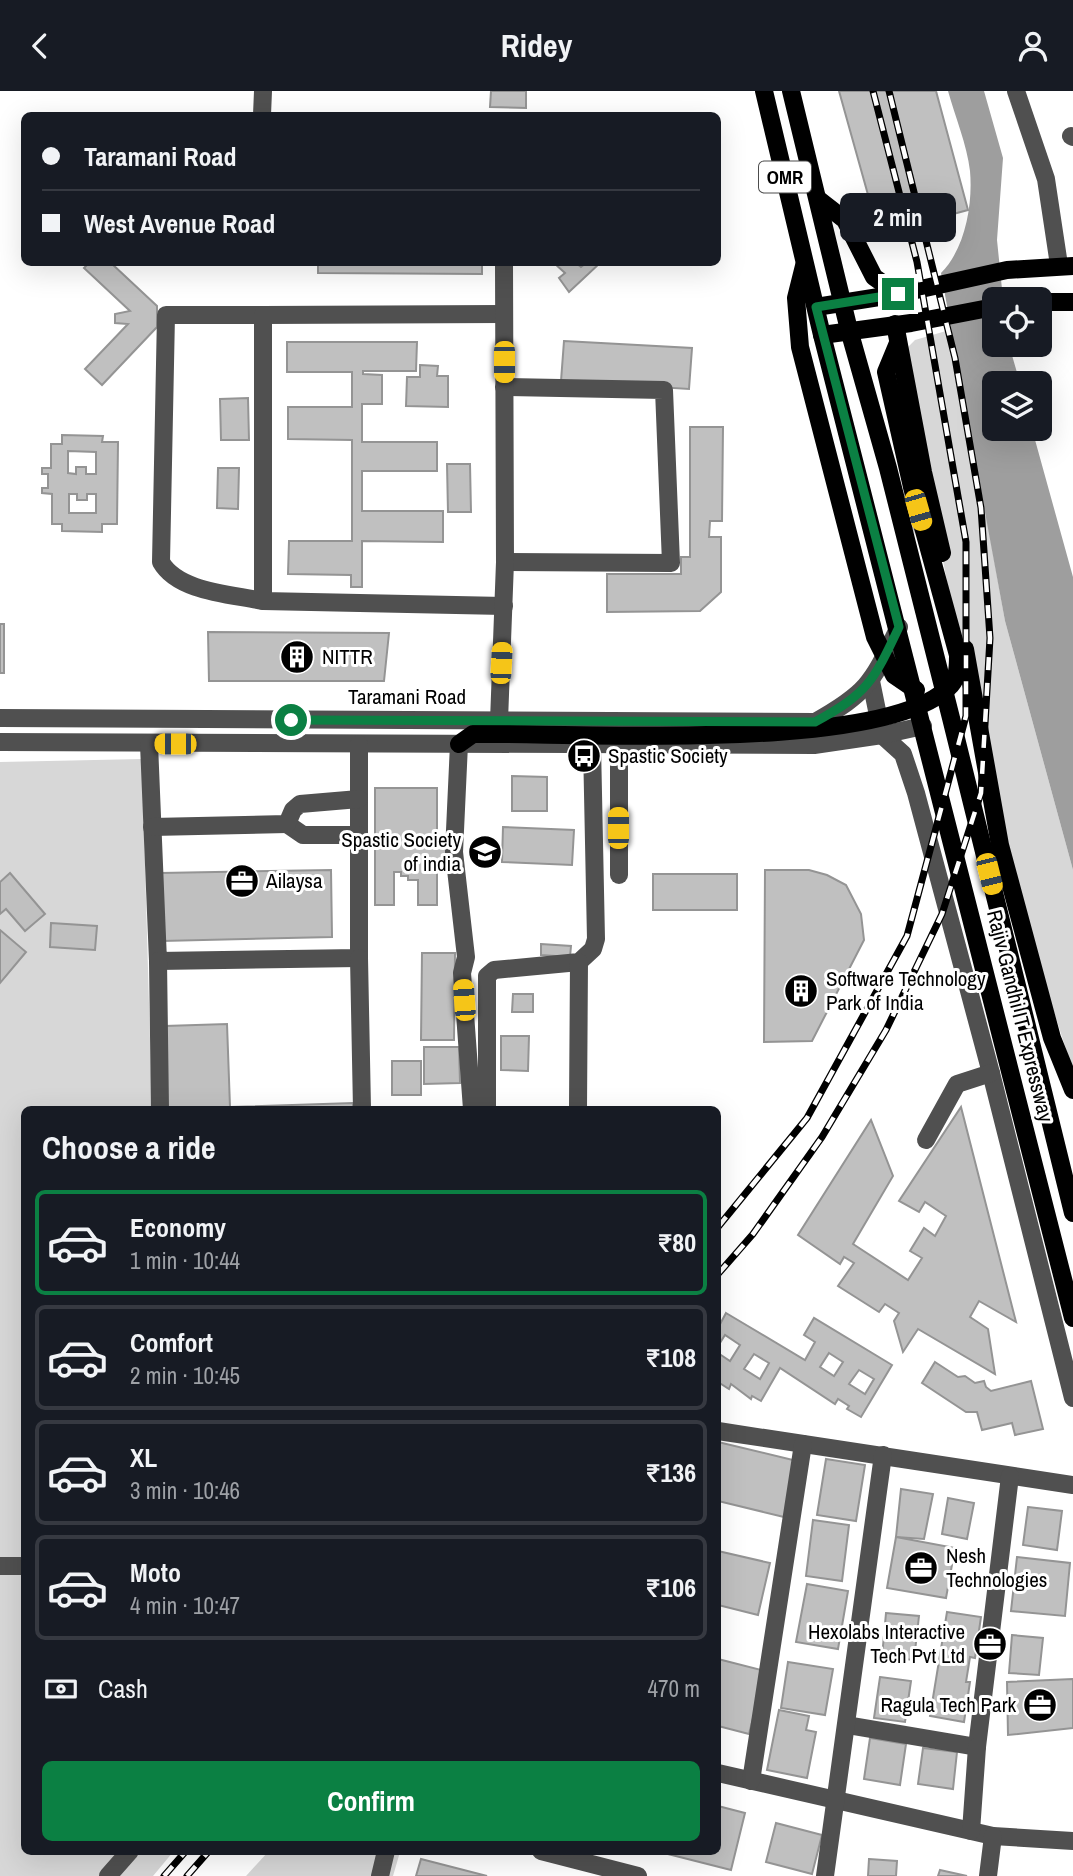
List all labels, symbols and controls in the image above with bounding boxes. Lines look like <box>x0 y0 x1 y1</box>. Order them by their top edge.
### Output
text: Ridey <box>501 24 572 67</box>
icon: back <box>21 27 59 65</box>
icon: person <box>1014 27 1052 65</box>
text: Taramani Road <box>84 139 236 174</box>
road number: OMR <box>759 162 811 193</box>
callout: 2 min <box>840 193 956 241</box>
text: 2 min <box>873 202 923 233</box>
text: West Avenue Road <box>84 206 275 241</box>
route end <box>882 278 914 310</box>
map controls <box>982 287 1052 441</box>
button: locate <box>982 287 1052 357</box>
car <box>494 341 515 383</box>
button: layers <box>982 371 1052 441</box>
car <box>903 487 934 533</box>
building icon: NITTR <box>278 638 316 676</box>
car <box>490 641 513 685</box>
place label: NITTR <box>322 642 373 671</box>
street label: Taramani Road <box>348 682 466 711</box>
route start <box>275 704 307 736</box>
car <box>155 734 197 755</box>
bus stop icon: Spastic Society <box>565 737 603 775</box>
place label: Spastic Society <box>608 741 728 770</box>
car <box>608 807 629 849</box>
place label: Spastic Society of india <box>341 825 461 878</box>
school or university icon: Spastic Society of india <box>466 833 504 871</box>
car <box>974 851 1005 897</box>
office icon: Ailaysa <box>223 862 261 900</box>
place label: Ailaysa <box>265 866 323 895</box>
street label: Rajiv Gandhi IT Expressway <box>980 907 1061 1125</box>
place label: Software Technology Park of India <box>826 964 986 1017</box>
building icon: Software Technology Park of India <box>782 972 820 1010</box>
car <box>453 978 476 1022</box>
text: Choose a ride <box>42 1126 216 1169</box>
text: Economy <box>130 1210 226 1245</box>
icon: car <box>46 1211 109 1274</box>
text: ₹80 <box>657 1225 696 1260</box>
text: 1 min · 10:44 <box>130 1245 240 1276</box>
text: Comfort <box>130 1325 213 1360</box>
icon: car <box>46 1326 109 1389</box>
text: ₹108 <box>645 1340 696 1375</box>
text: 2 min · 10:45 <box>130 1360 240 1391</box>
text: XL <box>130 1440 157 1475</box>
icon: car <box>46 1441 109 1504</box>
text: ₹136 <box>645 1455 696 1490</box>
text: 3 min · 10:46 <box>130 1475 240 1506</box>
place label: Nesh Technologies <box>946 1541 1047 1594</box>
office icon: Nesh Technologies <box>902 1549 940 1587</box>
text: Moto <box>130 1555 181 1590</box>
icon: car <box>46 1556 109 1619</box>
text: ₹106 <box>645 1570 696 1605</box>
text: 4 min · 10:47 <box>130 1590 240 1621</box>
place label: Hexolabs Interactive Tech Pvt Ltd <box>808 1617 965 1670</box>
office icon: Hexolabs Interactive Tech Pvt Ltd <box>971 1625 1009 1663</box>
icon: cash <box>42 1670 80 1708</box>
text: Cash <box>98 1671 148 1706</box>
text: 470 m <box>648 1673 700 1704</box>
office icon: Ragula Tech Park <box>1021 1686 1059 1724</box>
place label: Ragula Tech Park <box>880 1690 1016 1719</box>
button: Confirm <box>42 1761 700 1841</box>

